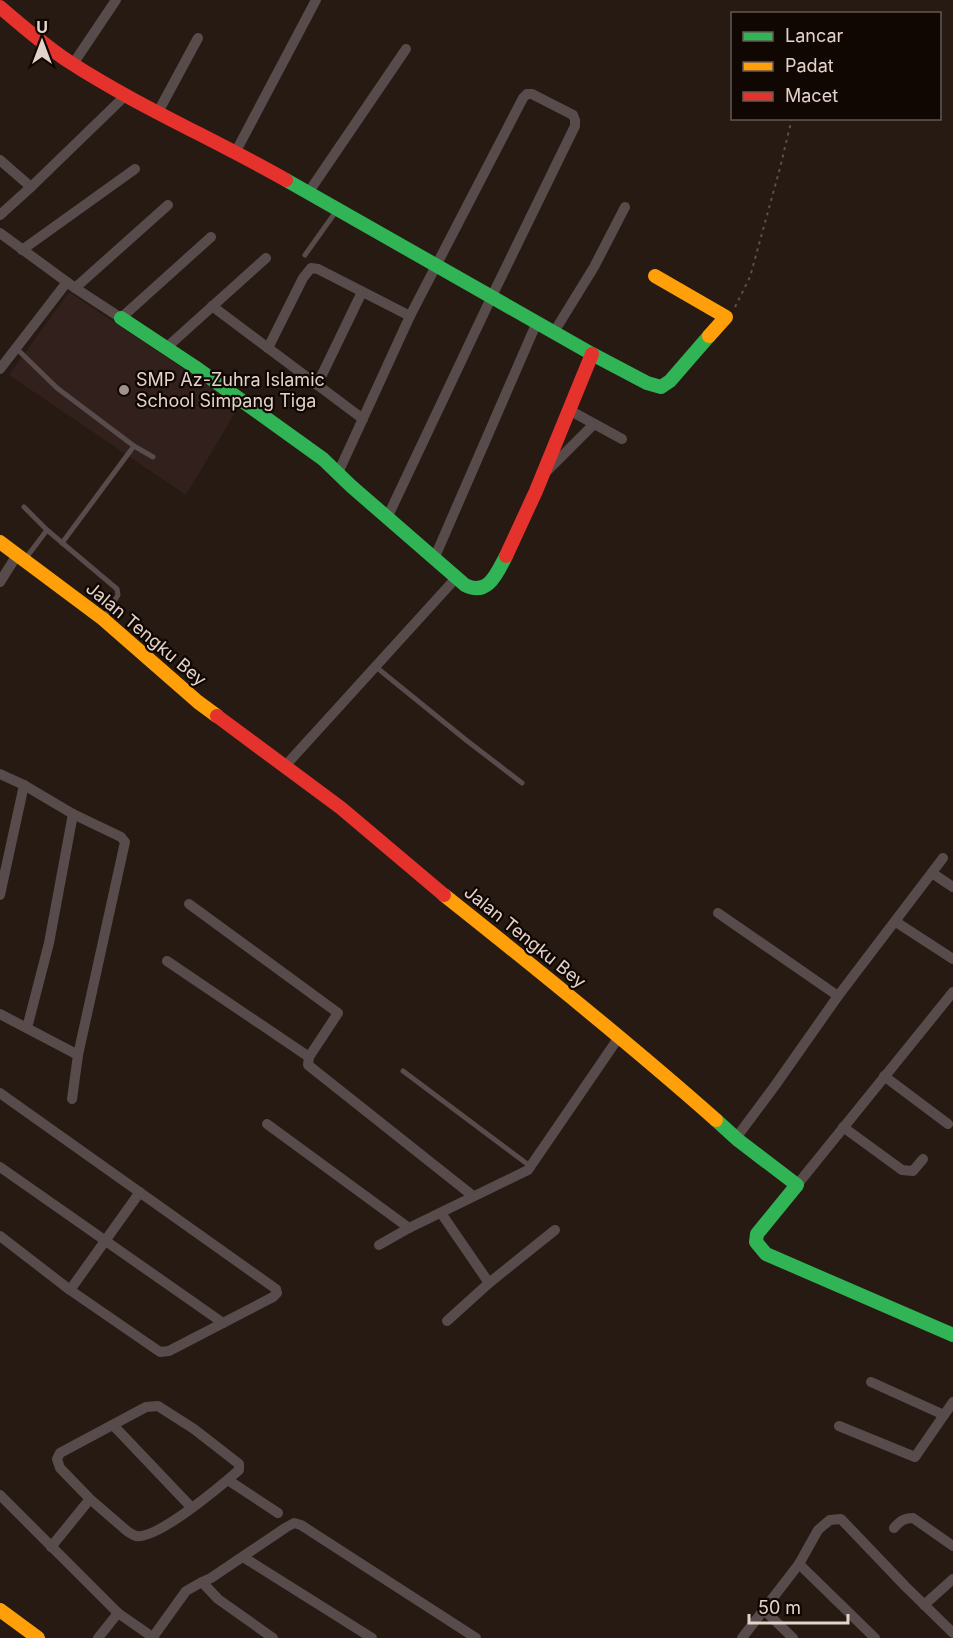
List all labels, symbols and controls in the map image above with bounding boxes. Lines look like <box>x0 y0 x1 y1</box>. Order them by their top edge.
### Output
north arrow <box>12 12 72 72</box>
legend <box>731 12 941 120</box>
text: U <box>36 17 48 37</box>
text: Lancar <box>785 25 843 46</box>
text: Padat <box>785 55 834 76</box>
text: Macet <box>785 85 838 106</box>
place label: SMP Az-Zuhra Islamic School Simpang Tiga <box>136 369 325 411</box>
marker: SMP Az-Zuhra Islamic School Simpang Tiga <box>117 383 131 397</box>
street label: Jalan Tengku Bey <box>82 577 211 690</box>
street label: Jalan Tengku Bey <box>460 881 590 992</box>
scale bar <box>749 1587 848 1625</box>
text: 50 m <box>758 1597 801 1618</box>

